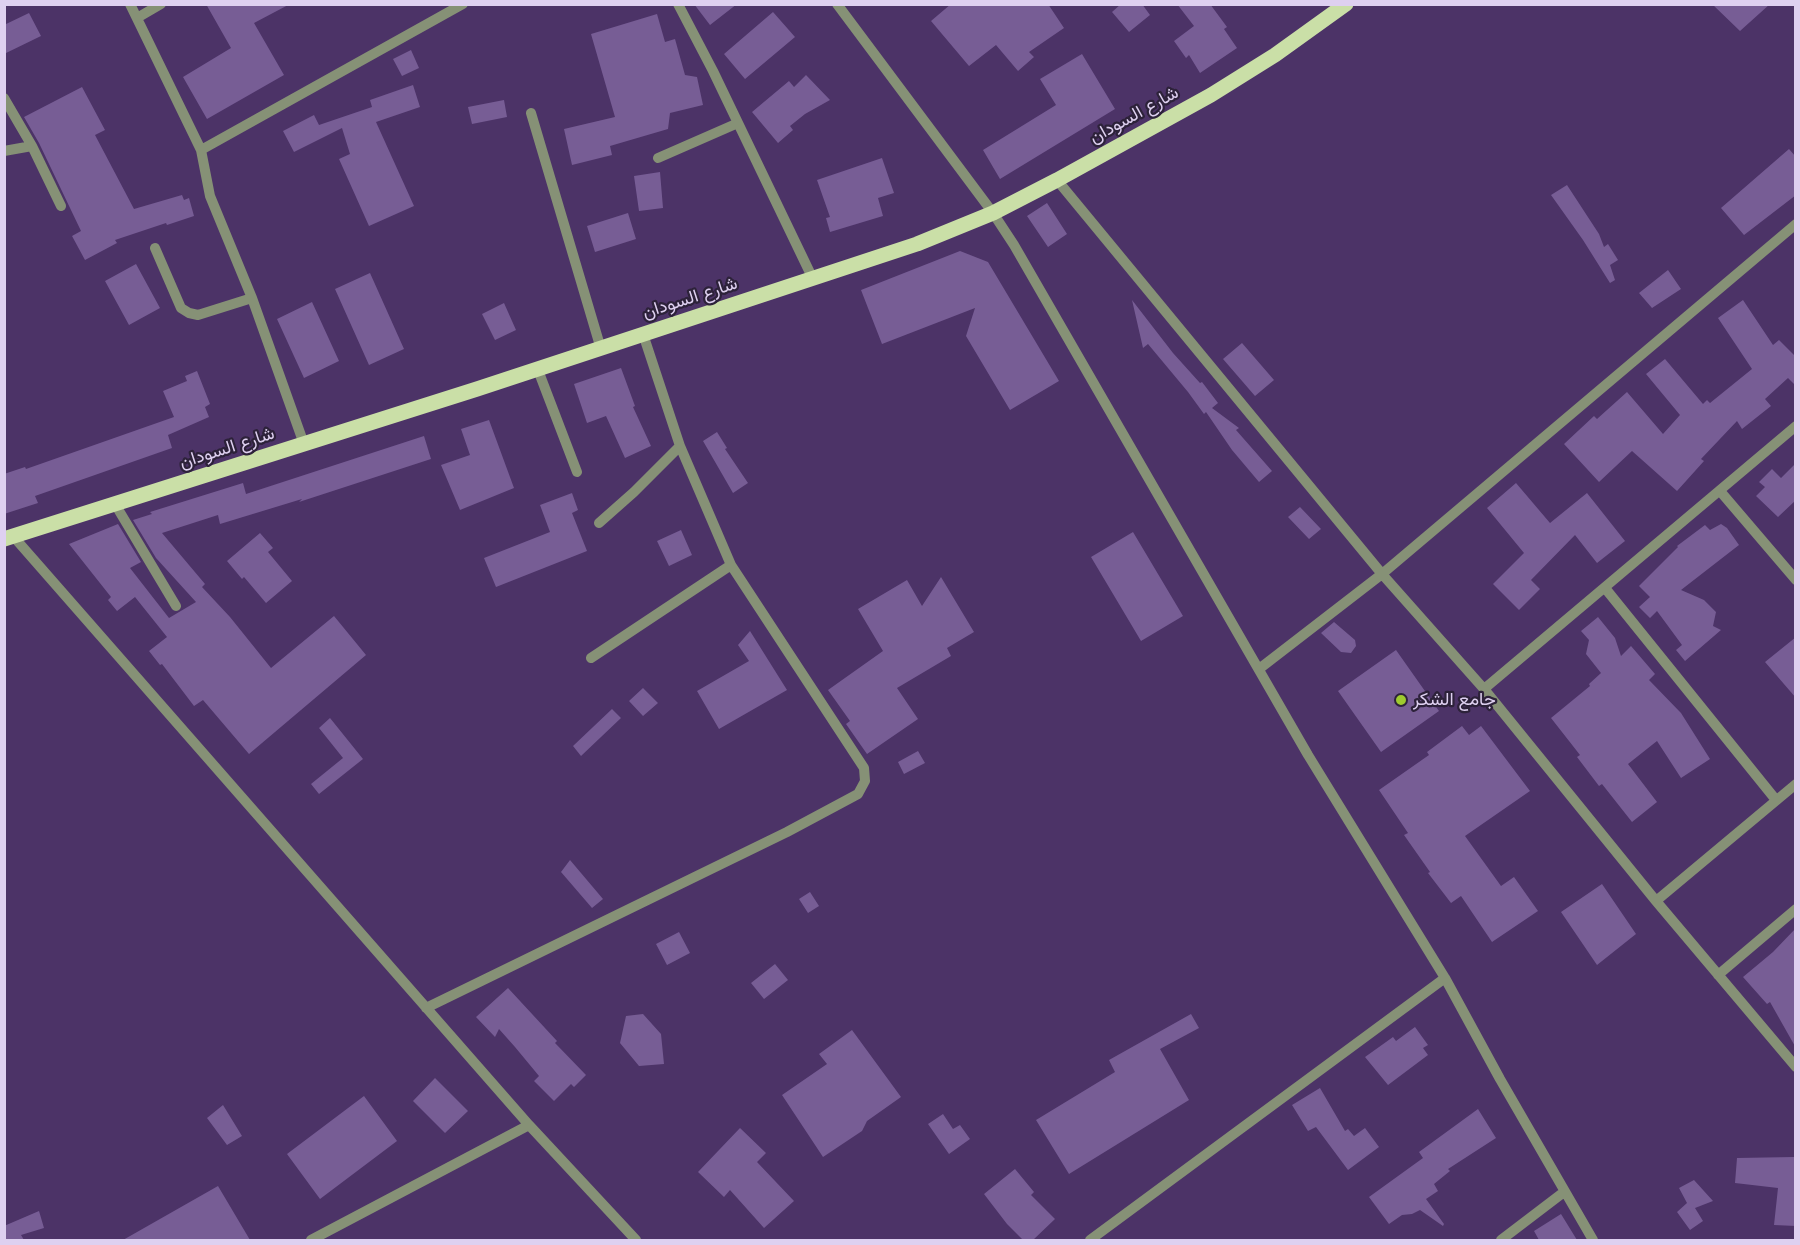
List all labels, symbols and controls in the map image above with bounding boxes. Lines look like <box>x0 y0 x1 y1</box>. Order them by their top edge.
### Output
street label: شارع السودان <box>1086 82 1182 148</box>
street label: شارع السودان <box>640 272 740 324</box>
street label: شارع السودان <box>177 422 277 474</box>
place label: جامع الشكر <box>1413 689 1496 711</box>
marker: جامع الشكر <box>1394 693 1408 707</box>

